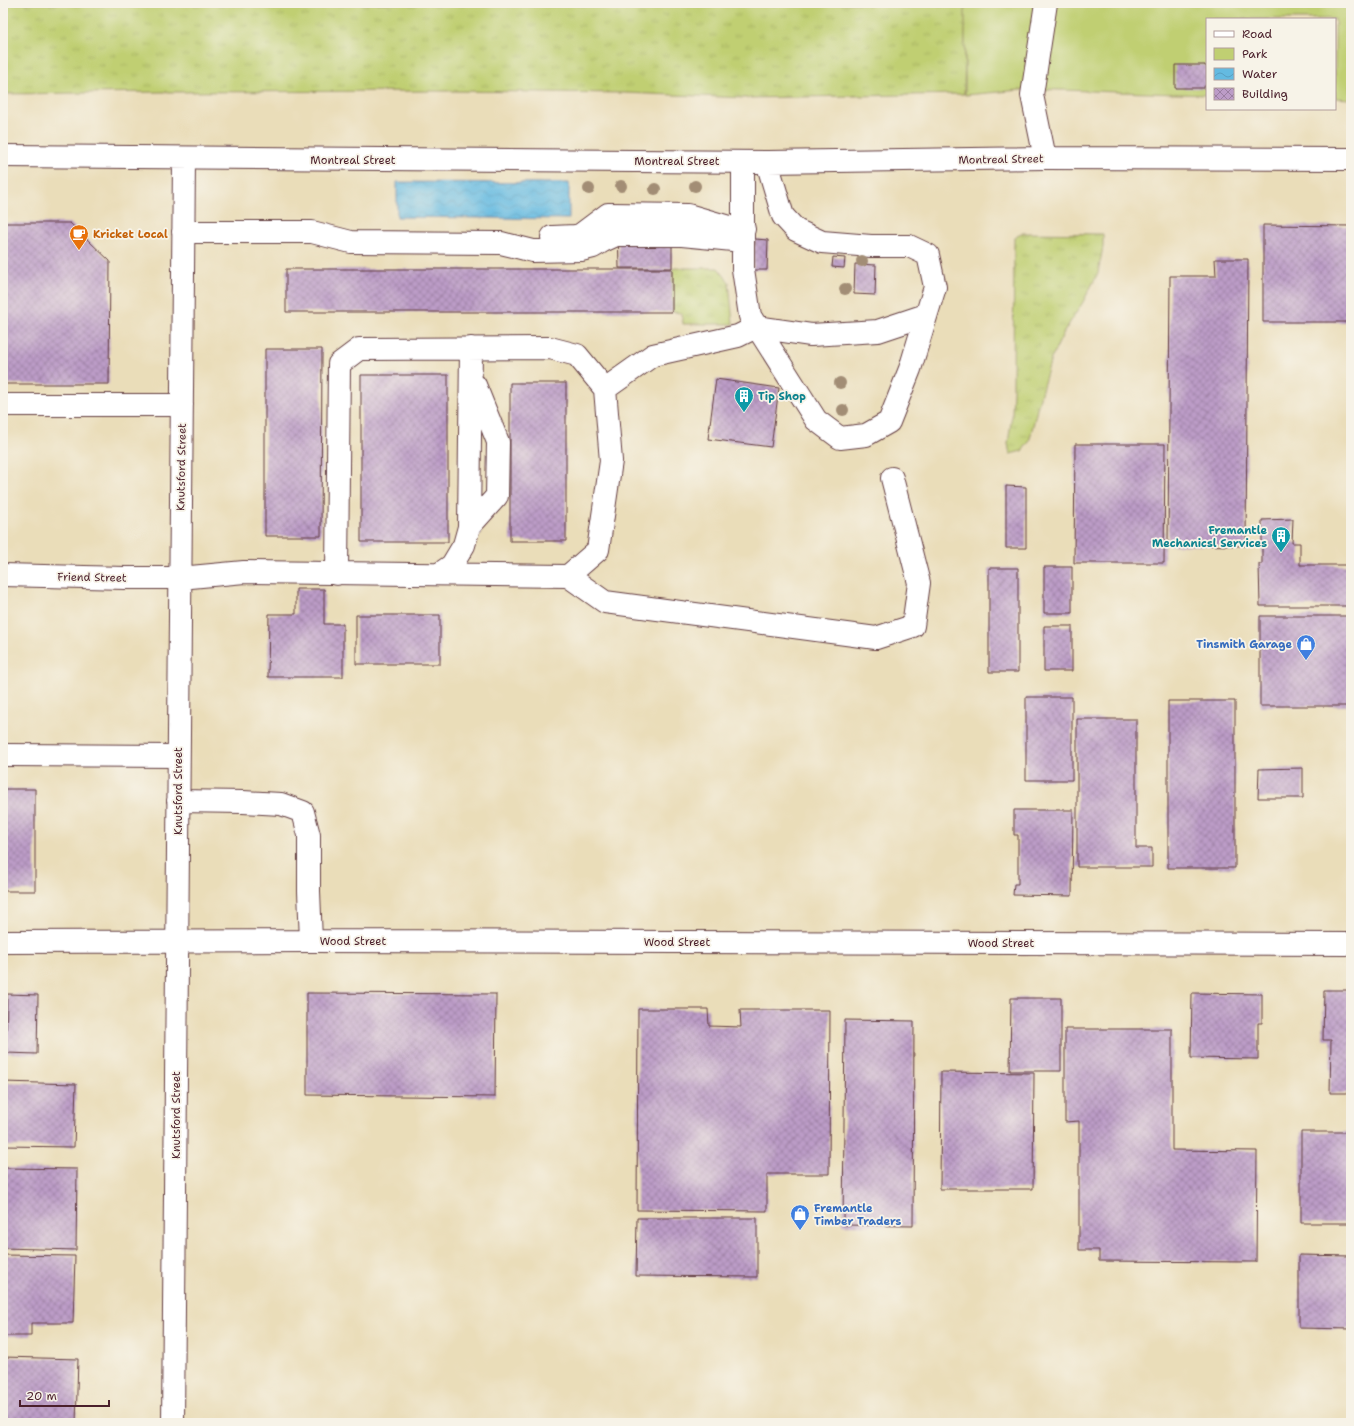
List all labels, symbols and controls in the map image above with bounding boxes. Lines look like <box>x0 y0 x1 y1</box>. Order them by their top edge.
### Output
legend <box>1206 18 1336 110</box>
text: Road <box>1242 26 1273 42</box>
text: Park <box>1242 46 1268 62</box>
text: Water <box>1242 66 1278 82</box>
text: Building <box>1242 86 1288 102</box>
street label: Montreal Street <box>958 151 1044 168</box>
street label: Montreal Street <box>310 153 396 168</box>
street label: Montreal Street <box>634 154 720 169</box>
cafe icon: Kricket Local <box>68 223 90 251</box>
place label: Kricket Local <box>93 227 168 242</box>
building icon: Tip Shop <box>733 385 755 413</box>
place label: Tip Shop <box>758 389 806 404</box>
street label: Knutsford Street <box>173 423 190 511</box>
place label: Fremantle Mechanicsl Services <box>1152 523 1267 551</box>
building icon: Fremantle Mechanicsl Services <box>1270 525 1292 553</box>
street label: Friend Street <box>57 569 127 586</box>
shop icon: Tinsmith Garage <box>1295 633 1317 661</box>
place label: Tinsmith Garage <box>1196 637 1292 652</box>
street label: Knutsford Street <box>171 747 186 835</box>
street label: Wood Street <box>320 934 386 949</box>
street label: Wood Street <box>644 935 710 950</box>
street label: Wood Street <box>968 936 1034 951</box>
street label: Knutsford Street <box>169 1071 184 1159</box>
place label: Fremantle Timber Traders <box>814 1201 902 1229</box>
shop icon: Fremantle Timber Traders <box>789 1203 811 1231</box>
scale bar <box>20 1382 109 1408</box>
text: 20 m <box>26 1388 57 1404</box>

